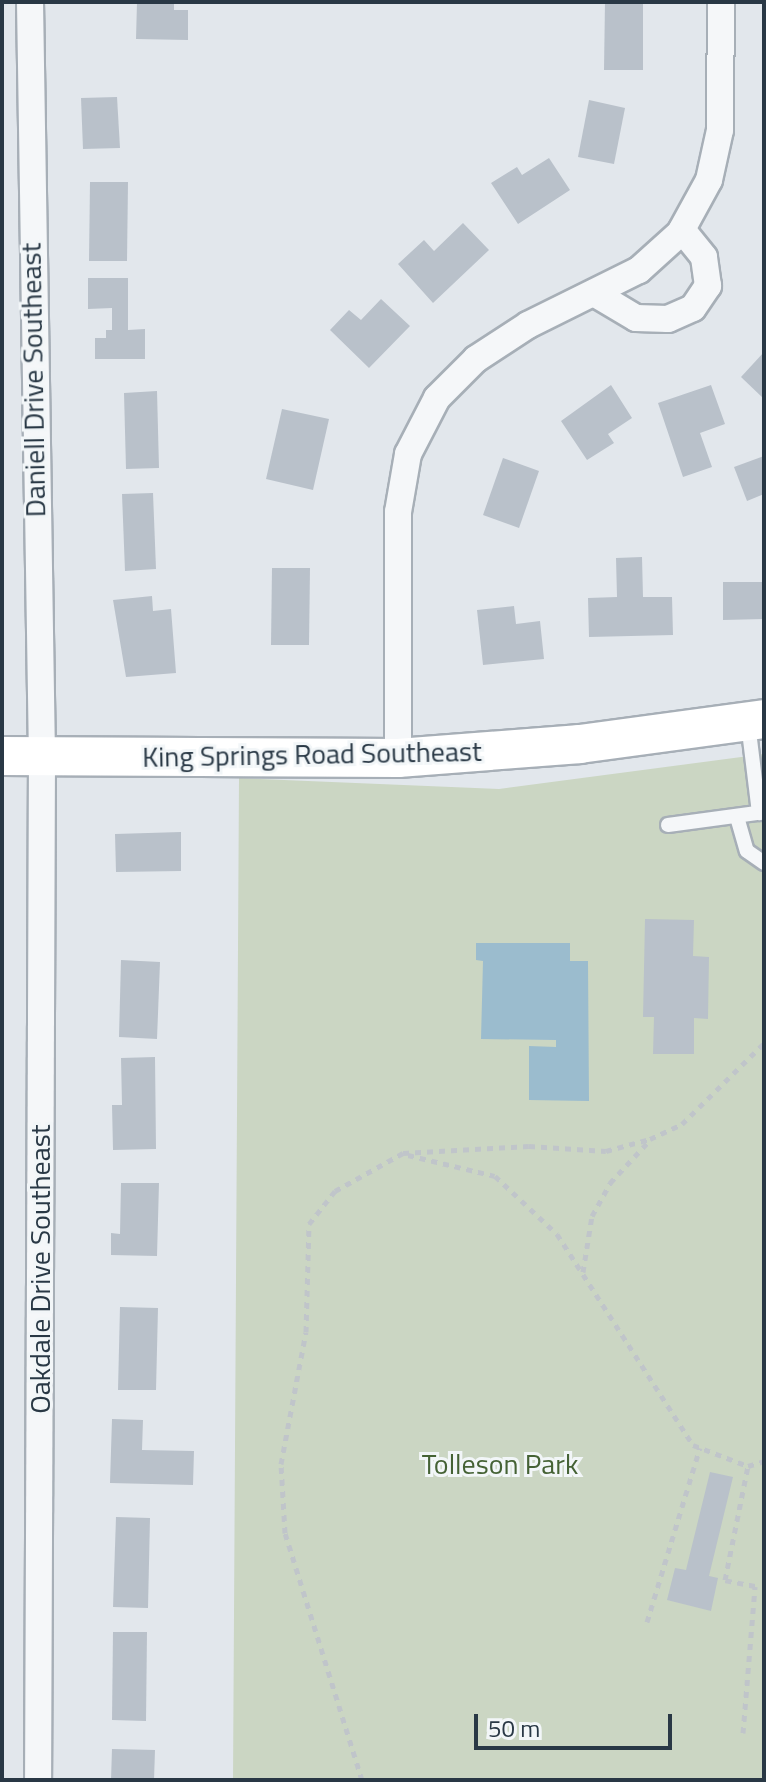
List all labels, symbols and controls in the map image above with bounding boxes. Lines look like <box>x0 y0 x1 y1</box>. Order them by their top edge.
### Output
street label: Daniell Drive Southeast <box>14 242 52 518</box>
street label: King Springs Road Southeast <box>142 734 482 774</box>
street label: Oakdale Drive Southeast <box>23 1124 57 1414</box>
park label: Tolleson Park <box>422 1447 578 1481</box>
scale bar <box>478 1698 676 1748</box>
text: 50 m <box>488 1710 540 1746</box>

